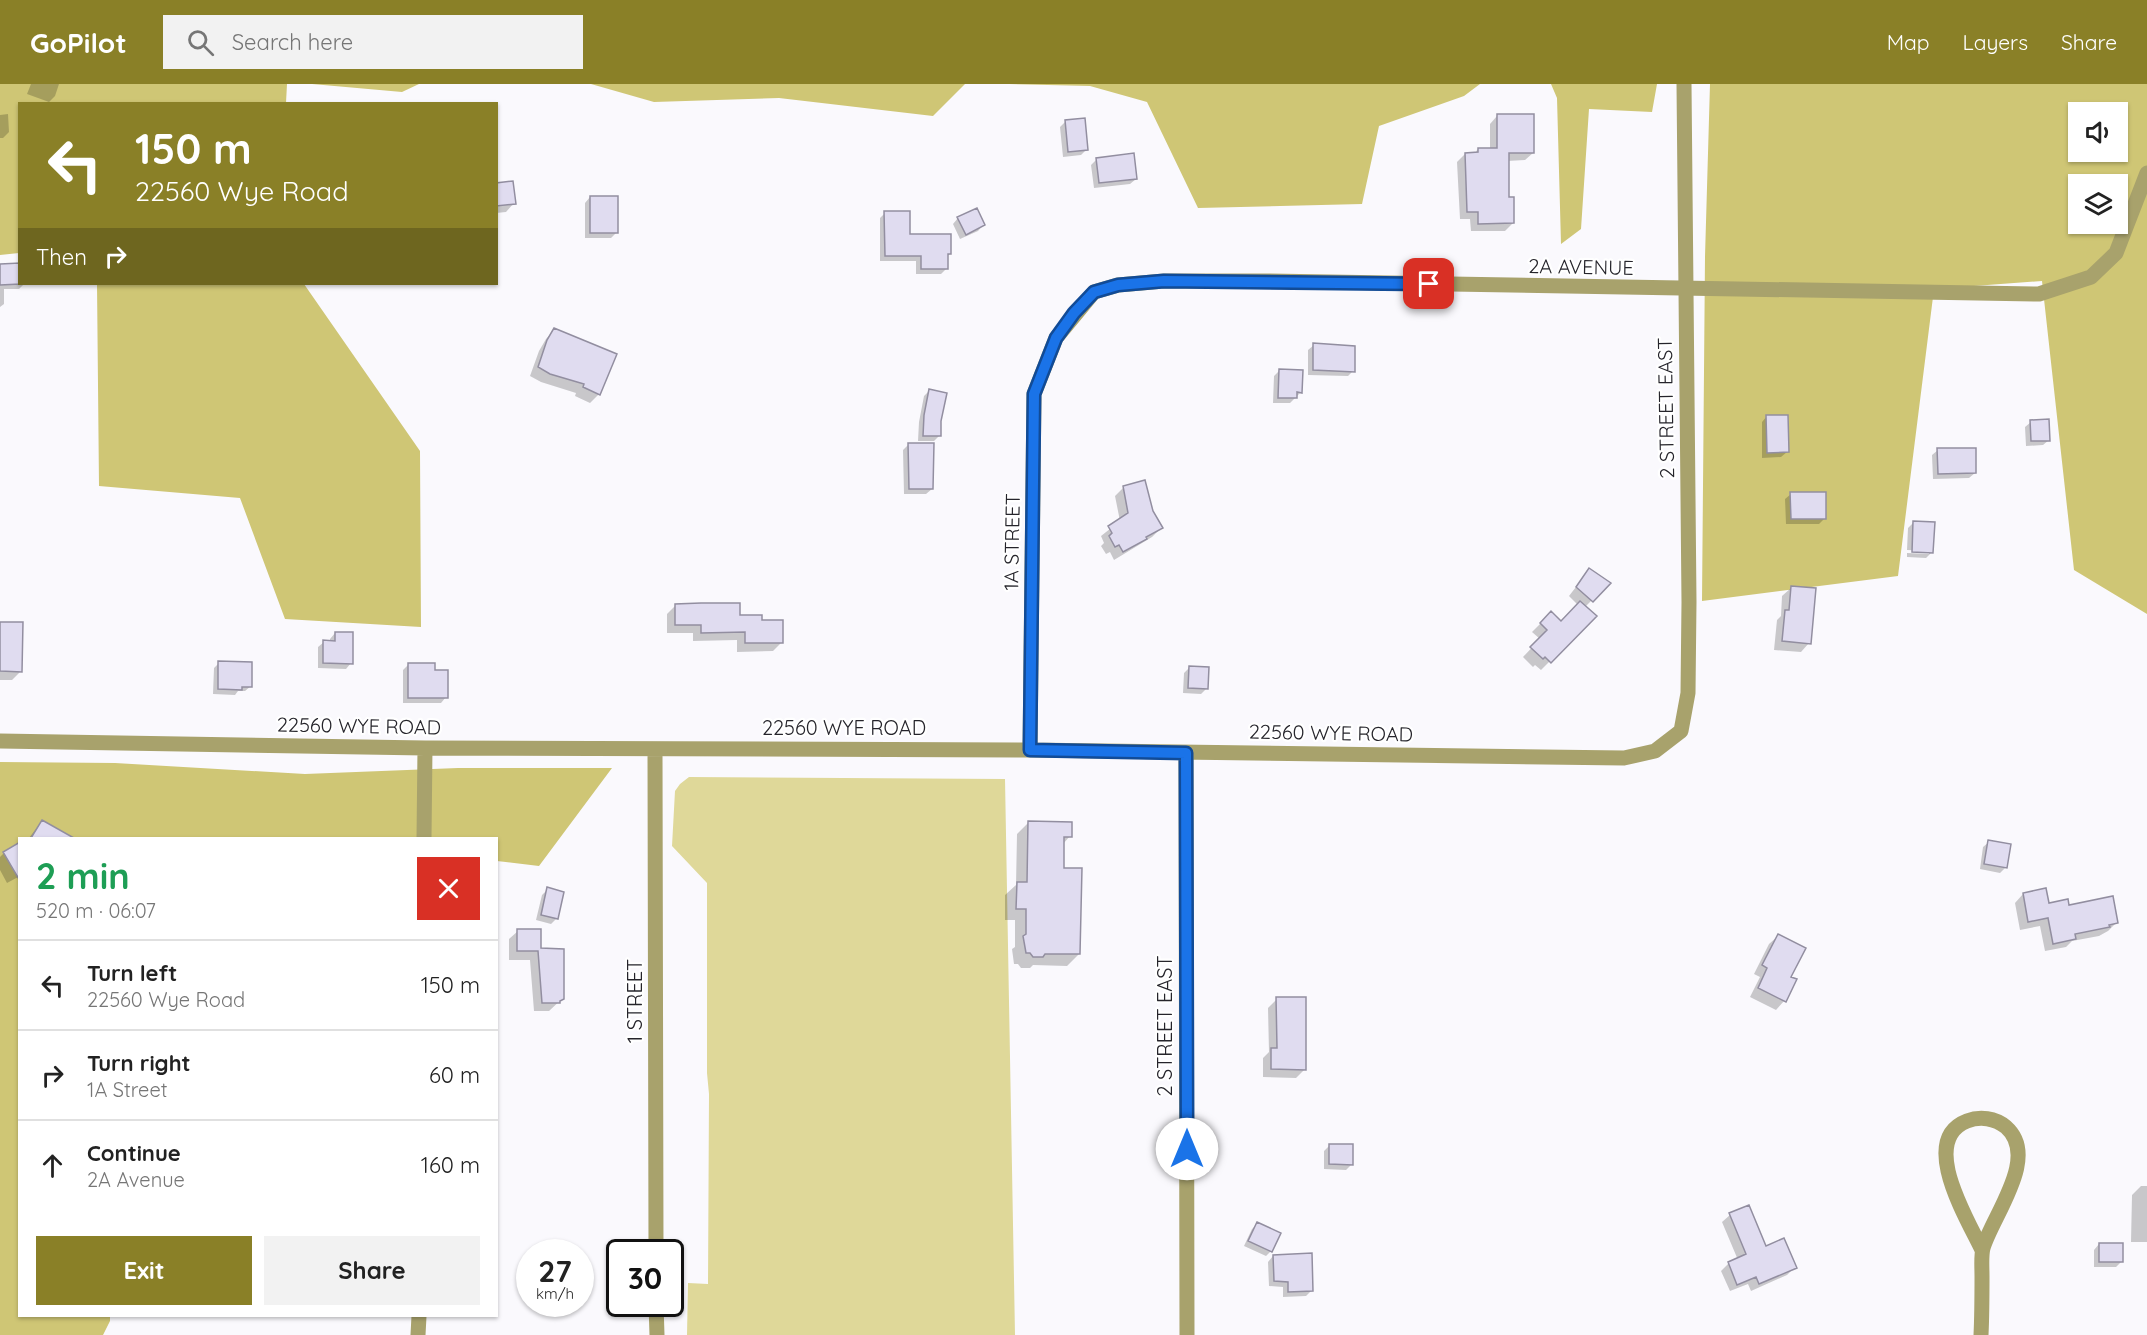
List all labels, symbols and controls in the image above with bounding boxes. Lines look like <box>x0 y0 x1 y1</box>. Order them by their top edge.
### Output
search box <box>163 15 583 69</box>
text: GoPilot <box>30 25 127 60</box>
icon: search <box>184 26 217 59</box>
text: Search here <box>232 28 353 56</box>
text: Map <box>1887 29 1930 55</box>
text: Layers <box>1963 29 2028 55</box>
text: Share <box>2061 29 2117 55</box>
map controls <box>2068 102 2128 234</box>
button: sound <box>2068 102 2128 162</box>
text: 150 m <box>135 122 252 175</box>
icon: left <box>36 126 114 204</box>
text: 22560 Wye Road <box>135 174 349 208</box>
button: layers <box>2068 174 2128 234</box>
icon: right <box>99 240 132 273</box>
text: Then <box>36 243 87 271</box>
street label: 2A AVENUE <box>1528 253 1634 280</box>
pin <box>1403 258 1454 309</box>
icon: arrive <box>1412 267 1445 300</box>
street label: 2 STREET EAST <box>1652 337 1679 479</box>
street label: 1A STREET <box>998 493 1025 591</box>
street label: 22560 WYE ROAD <box>277 712 441 739</box>
street label: 22560 WYE ROAD <box>762 715 926 740</box>
street label: 22560 WYE ROAD <box>1249 719 1413 746</box>
text: 2 min <box>36 853 130 898</box>
button: close <box>417 857 480 920</box>
text: 520 m · 06:07 <box>36 898 156 923</box>
street label: 2 STREET EAST <box>1152 955 1177 1097</box>
text: Turn left <box>87 959 177 987</box>
street label: 1 STREET <box>622 959 647 1043</box>
icon: left <box>36 969 69 1002</box>
text: 150 m <box>421 971 480 999</box>
text: 22560 Wye Road <box>87 987 245 1012</box>
text: Turn right <box>87 1049 191 1077</box>
icon: right <box>36 1059 69 1092</box>
text: 60 m <box>429 1061 480 1089</box>
text: 1A Street <box>87 1077 167 1102</box>
position arrow <box>1155 1117 1219 1181</box>
text: Continue <box>87 1139 181 1167</box>
icon: ahead <box>36 1149 69 1182</box>
text: 160 m <box>421 1151 480 1179</box>
text: 2A Avenue <box>87 1167 185 1192</box>
button: Exit <box>36 1236 252 1305</box>
button: Share <box>264 1236 480 1305</box>
speed limit sign: 30 <box>606 1239 684 1317</box>
text: 27 <box>538 1252 572 1290</box>
text: km/h <box>536 1284 574 1303</box>

